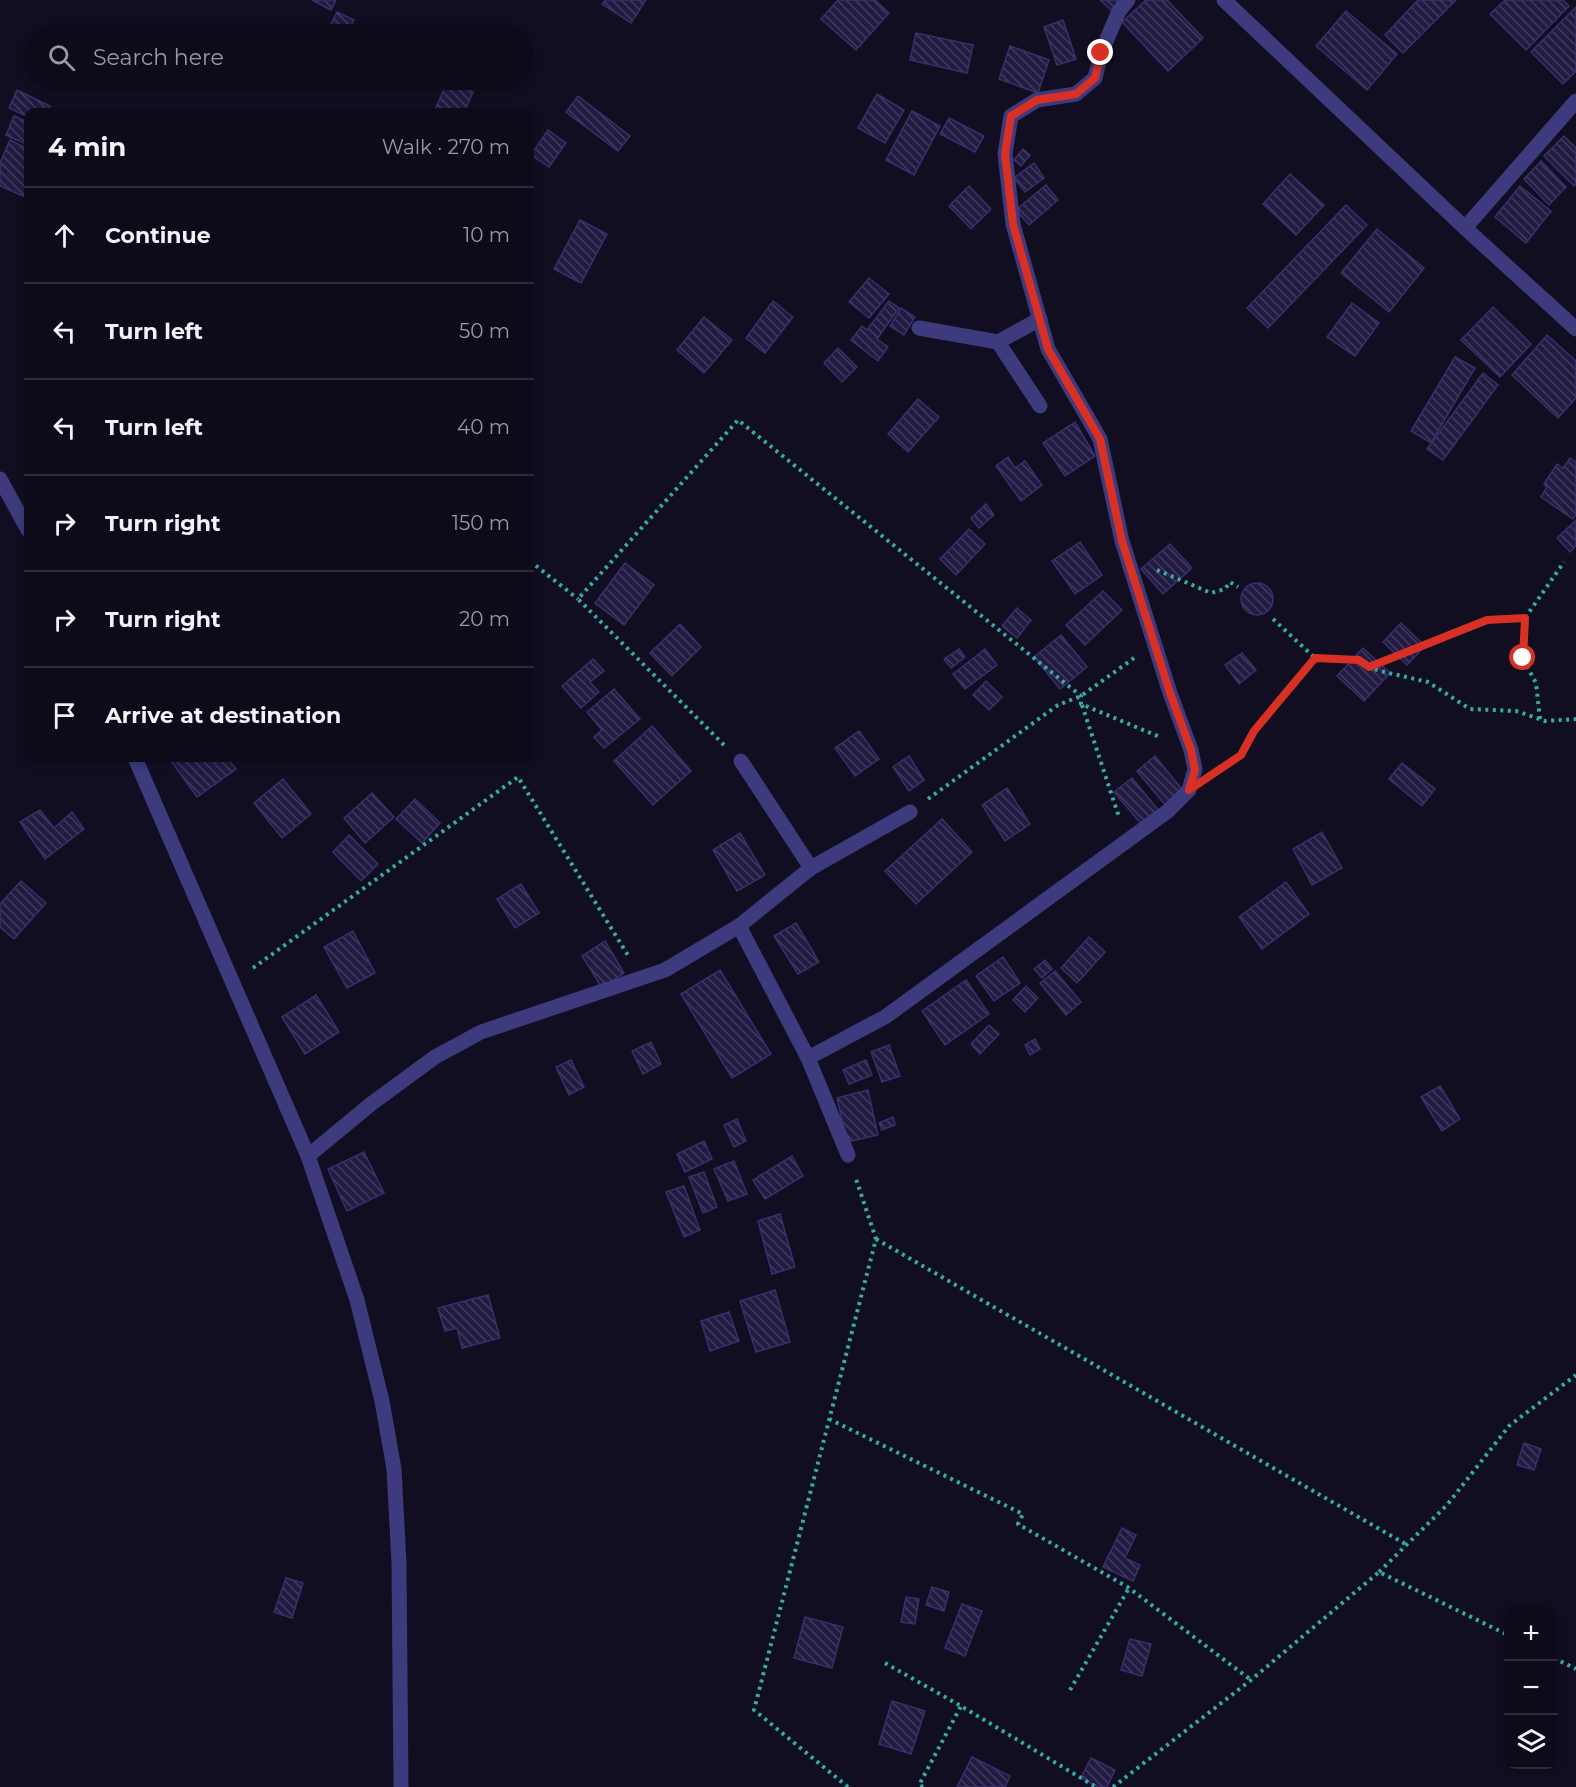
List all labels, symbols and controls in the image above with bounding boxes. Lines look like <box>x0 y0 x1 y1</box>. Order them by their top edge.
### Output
search box <box>24 24 534 90</box>
route end <box>1087 39 1113 65</box>
icon: search <box>45 41 78 74</box>
text: Search here <box>93 44 224 71</box>
text: 4 min <box>48 131 126 163</box>
text: Walk · 270 m <box>382 135 510 159</box>
icon: ahead <box>48 219 81 252</box>
text: Continue <box>105 222 211 249</box>
text: 10 m <box>463 223 510 247</box>
icon: left <box>48 315 81 348</box>
text: Turn left <box>105 318 203 345</box>
text: 50 m <box>459 319 510 343</box>
icon: left <box>48 411 81 444</box>
text: Turn left <box>105 414 203 441</box>
text: 40 m <box>457 415 510 439</box>
icon: right <box>48 507 81 540</box>
text: Turn right <box>105 510 220 537</box>
text: 150 m <box>452 511 510 535</box>
icon: right <box>48 603 81 636</box>
text: Turn right <box>105 606 220 633</box>
text: 20 m <box>459 607 510 631</box>
route start <box>1509 644 1535 670</box>
icon: arrive <box>48 699 81 732</box>
text: Arrive at destination <box>105 702 341 729</box>
map controls <box>1504 1607 1558 1769</box>
button: + <box>1504 1607 1558 1661</box>
button: − <box>1504 1661 1558 1715</box>
button: layers <box>1504 1715 1558 1769</box>

